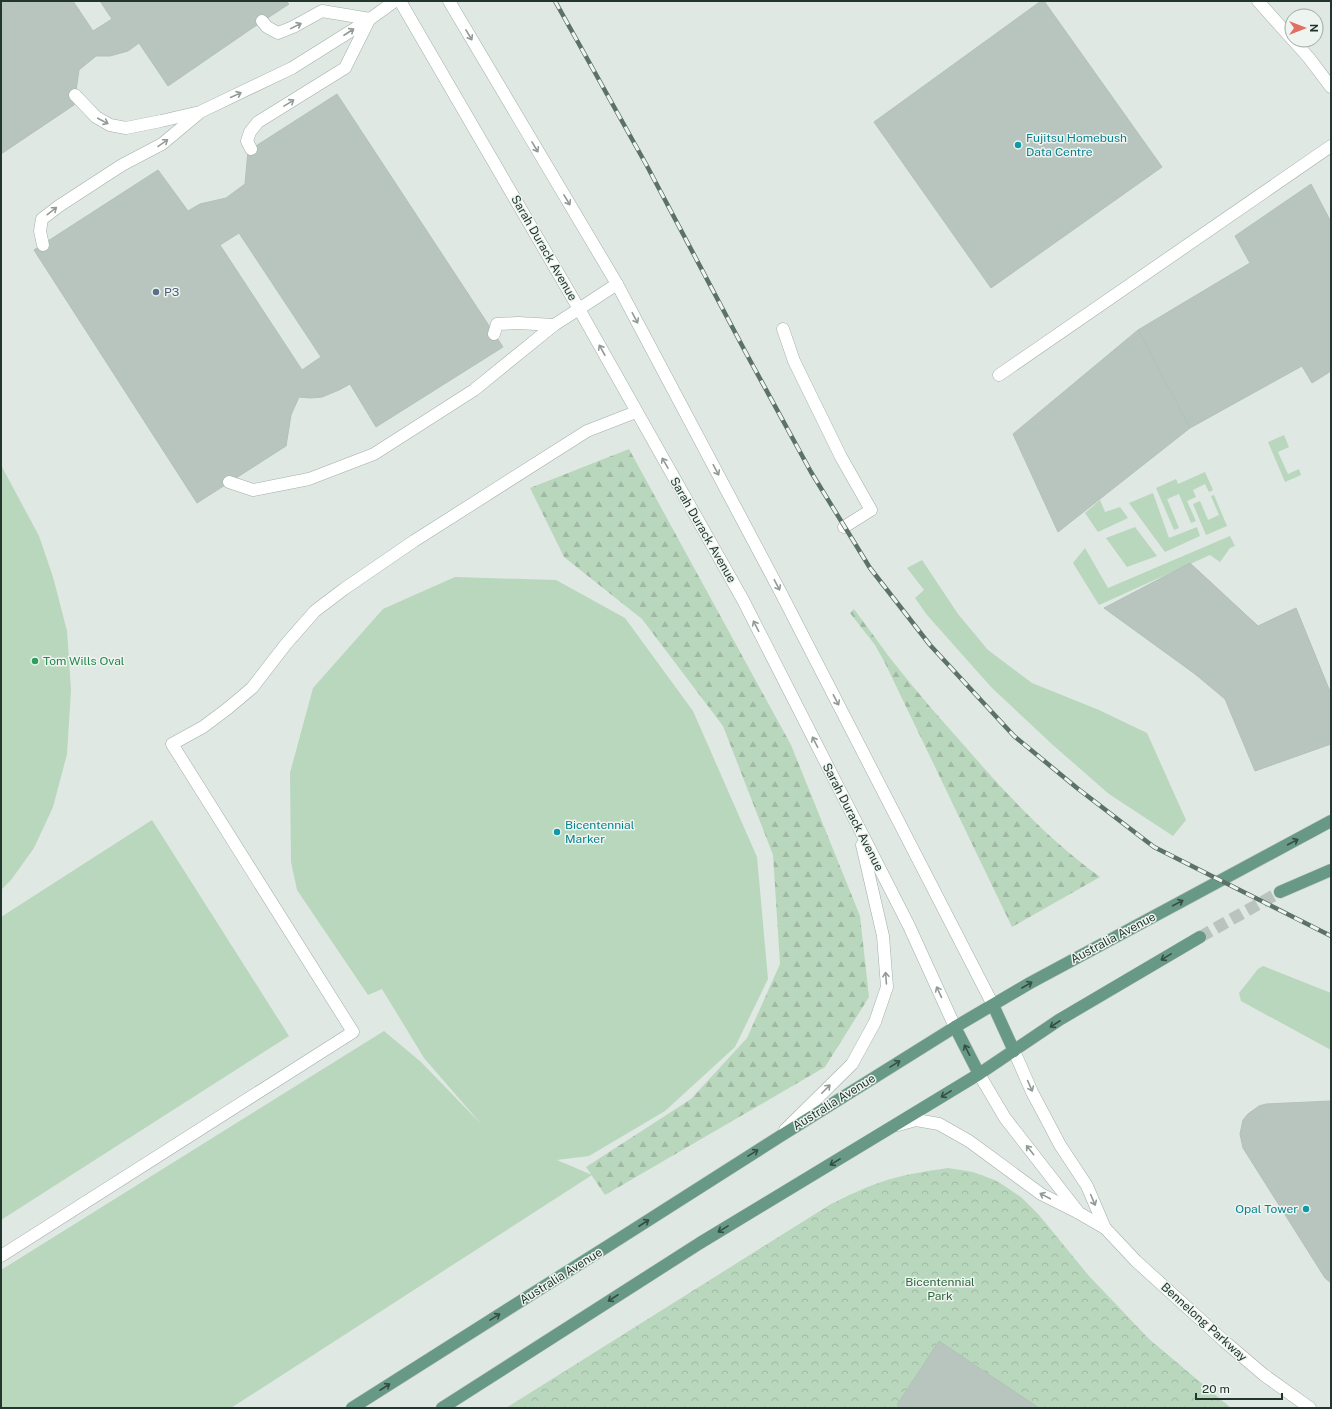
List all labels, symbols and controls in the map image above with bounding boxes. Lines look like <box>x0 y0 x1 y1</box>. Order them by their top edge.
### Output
north arrow <box>1284 8 1324 48</box>
one-way arrow <box>289 22 301 29</box>
text: N <box>1308 24 1320 32</box>
one-way arrow <box>343 28 354 36</box>
one-way arrow <box>466 29 474 41</box>
one-way arrow <box>229 91 241 98</box>
one-way arrow <box>283 99 294 107</box>
one-way arrow <box>97 118 109 126</box>
place label: Fujitsu Homebush Data Centre <box>1026 131 1127 159</box>
one-way arrow <box>157 139 168 147</box>
one-way arrow <box>532 140 540 152</box>
marker: Fujitsu Homebush Data Centre <box>1013 140 1023 150</box>
street label: Sarah Durack Avenue <box>508 193 580 303</box>
one-way arrow <box>563 194 571 206</box>
one-way arrow <box>47 207 58 215</box>
place label: P3 <box>164 285 179 299</box>
marker: P3 <box>151 287 161 297</box>
one-way arrow <box>632 312 639 324</box>
one-way arrow <box>597 344 605 356</box>
one-way arrow <box>661 457 669 469</box>
one-way arrow <box>712 464 720 476</box>
street label: Sarah Durack Avenue <box>667 475 739 585</box>
one-way arrow <box>773 578 781 590</box>
one-way arrow <box>752 620 759 632</box>
place label: Tom Wills Oval <box>43 654 125 668</box>
marker: Tom Wills Oval <box>30 656 40 666</box>
one-way arrow <box>833 694 841 706</box>
one-way arrow <box>811 736 818 748</box>
street label: Sarah Durack Avenue <box>820 761 886 874</box>
place label: Bicentennial Marker <box>565 818 635 846</box>
marker: Bicentennial Marker <box>552 827 562 837</box>
one-way arrow <box>1287 837 1299 845</box>
one-way arrow <box>1172 899 1184 907</box>
street label: Australia Avenue <box>1068 910 1158 966</box>
one-way arrow <box>1160 953 1172 961</box>
one-way arrow <box>883 972 890 985</box>
one-way arrow <box>1021 980 1033 988</box>
one-way arrow <box>935 986 942 998</box>
one-way arrow <box>1049 1020 1061 1028</box>
one-way arrow <box>963 1045 970 1057</box>
one-way arrow <box>889 1060 900 1068</box>
street label: Australia Avenue <box>790 1071 878 1133</box>
one-way arrow <box>1026 1080 1034 1092</box>
one-way arrow <box>821 1084 831 1094</box>
one-way arrow <box>940 1091 952 1099</box>
one-way arrow <box>1026 1145 1035 1156</box>
one-way arrow <box>747 1148 759 1156</box>
one-way arrow <box>830 1158 841 1166</box>
one-way arrow <box>1039 1191 1051 1199</box>
one-way arrow <box>1090 1193 1097 1205</box>
place label: Opal Tower <box>1235 1202 1298 1216</box>
marker: Opal Tower <box>1301 1204 1311 1214</box>
one-way arrow <box>638 1219 649 1227</box>
one-way arrow <box>718 1225 729 1233</box>
street label: Australia Avenue <box>517 1245 605 1307</box>
park label: Bicentennial Park <box>905 1275 975 1303</box>
street label: Bennelong Parkway <box>1158 1280 1250 1365</box>
one-way arrow <box>607 1295 619 1303</box>
one-way arrow <box>489 1313 501 1321</box>
scale bar <box>1196 1375 1282 1401</box>
text: 20 m <box>1202 1382 1230 1396</box>
one-way arrow <box>379 1383 390 1391</box>

